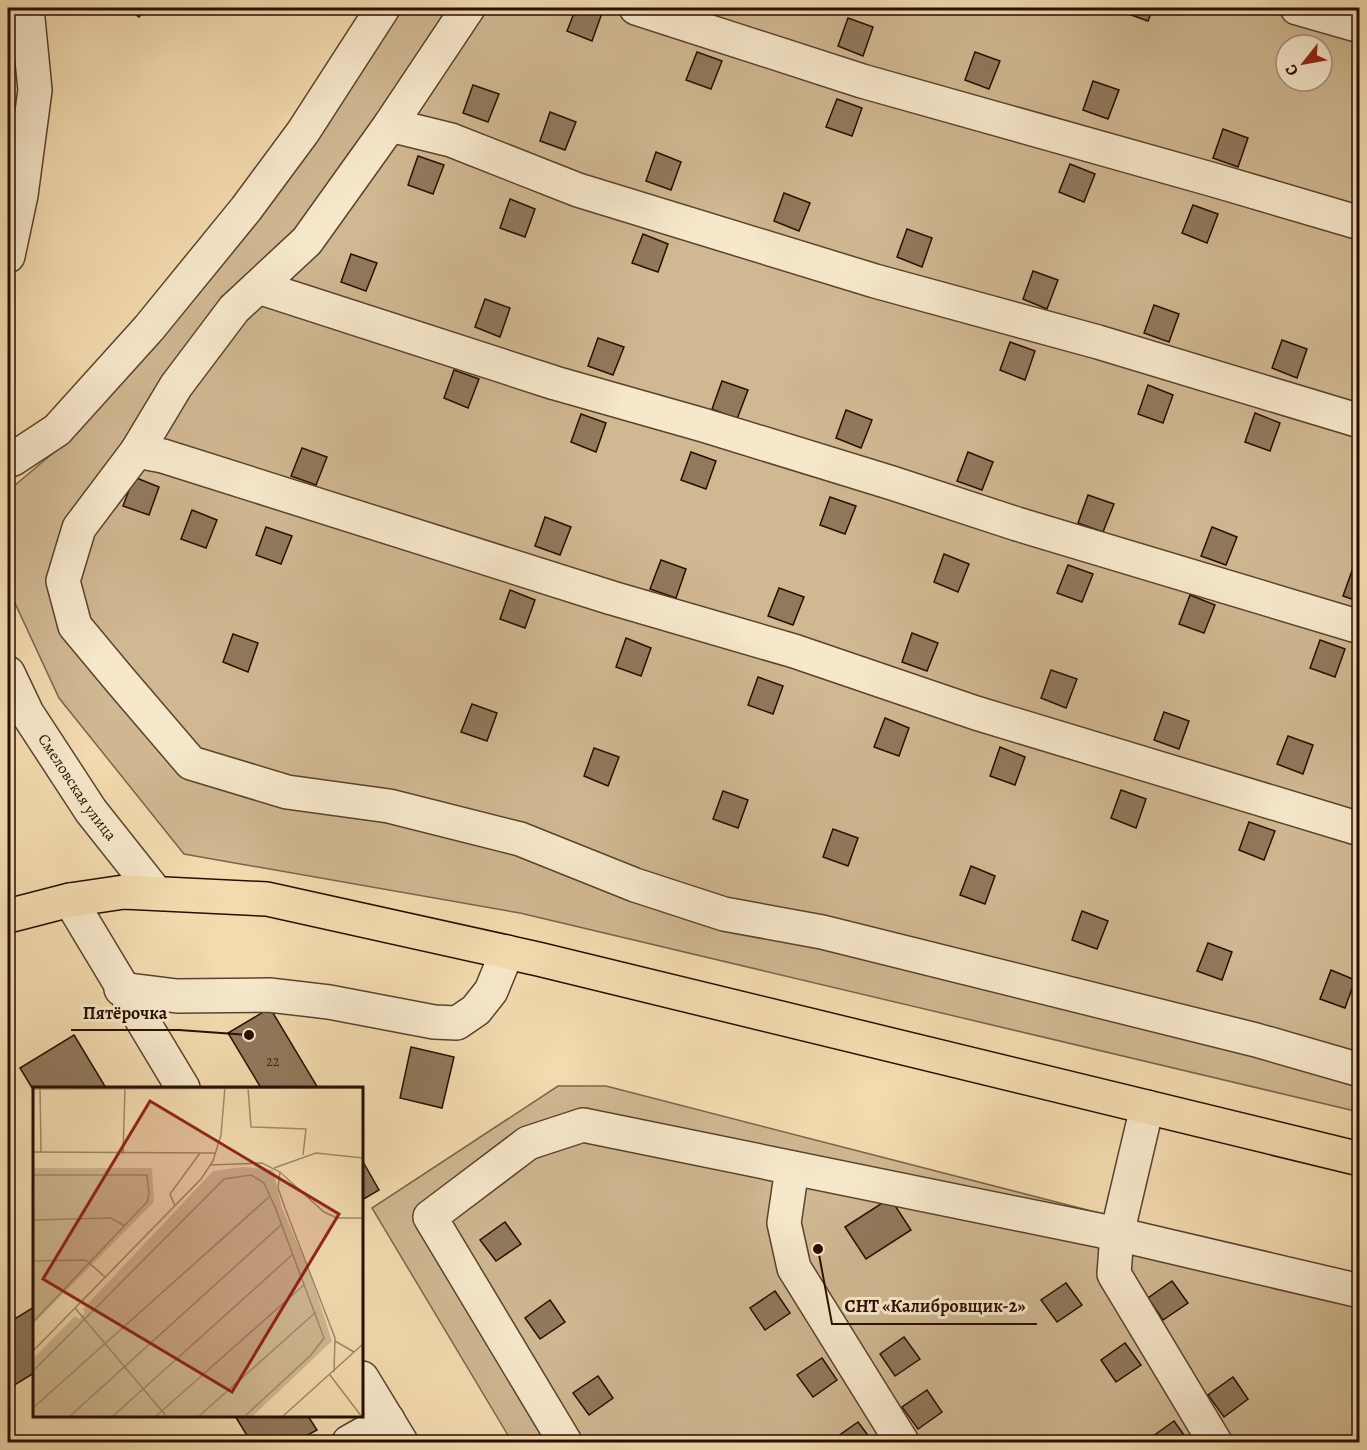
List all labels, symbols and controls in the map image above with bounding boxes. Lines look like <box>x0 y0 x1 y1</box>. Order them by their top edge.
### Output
north arrow <box>1274 33 1334 93</box>
text: С <box>1280 60 1304 80</box>
street label: Смеловская улица <box>33 730 122 846</box>
callout: Пятёрочка <box>71 994 179 1030</box>
text: Пятёрочка <box>83 1001 168 1025</box>
house number: 22 <box>266 1052 280 1071</box>
inset map <box>33 1087 363 1417</box>
callout: СНТ «Калибровщик-2» <box>832 1288 1037 1324</box>
text: СНТ «Калибровщик-2» <box>845 1294 1025 1318</box>

